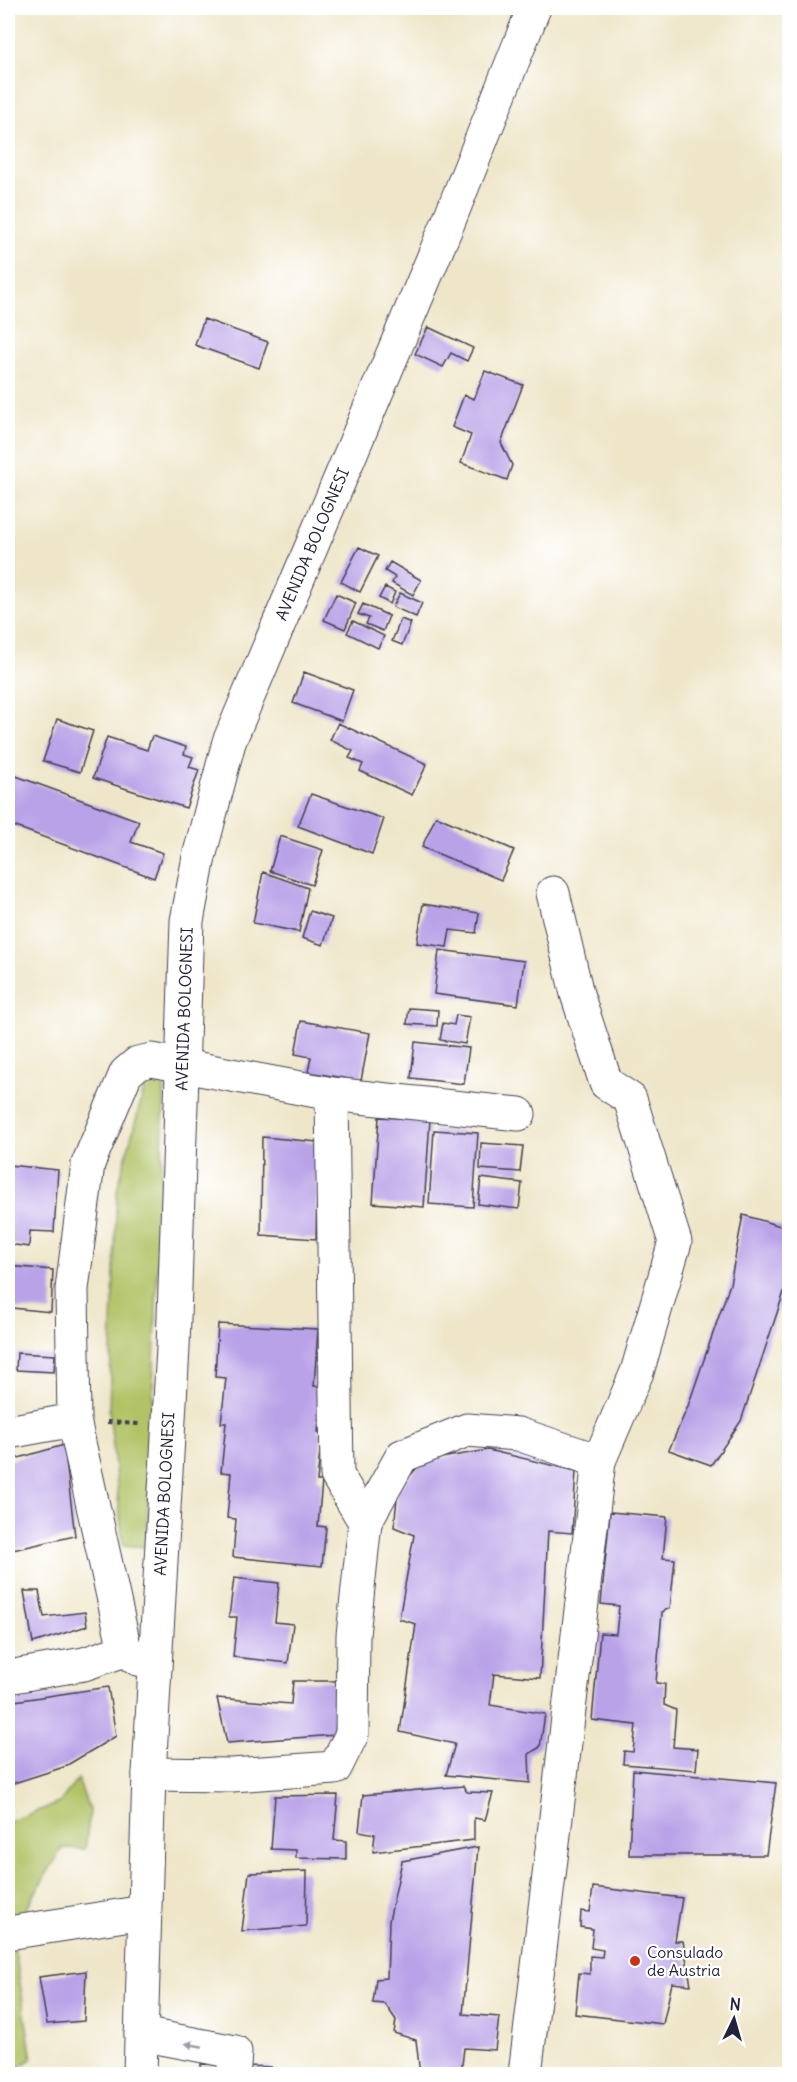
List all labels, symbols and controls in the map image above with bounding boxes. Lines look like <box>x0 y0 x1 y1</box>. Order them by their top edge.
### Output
street label: AVENIDA BOLOGNESI <box>271 465 353 623</box>
street label: AVENIDA BOLOGNESI <box>171 927 197 1091</box>
street label: AVENIDA BOLOGNESI <box>150 1412 178 1576</box>
place label: Consulado de Austria <box>647 1942 723 1980</box>
marker: Consulado de Austria <box>628 1954 642 1968</box>
north arrow <box>704 1989 764 2049</box>
text: N <box>729 1994 742 2015</box>
one-way arrow <box>185 2040 204 2049</box>

